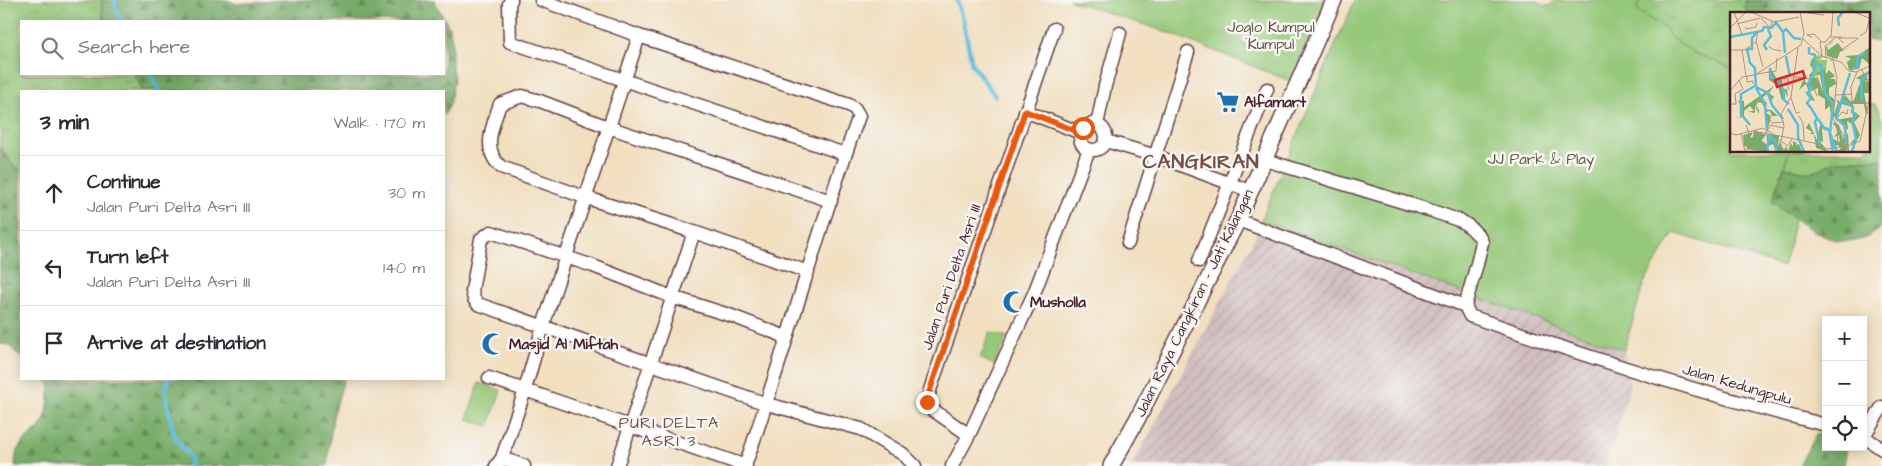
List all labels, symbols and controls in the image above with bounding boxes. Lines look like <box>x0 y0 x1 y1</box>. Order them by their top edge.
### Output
inset map <box>1730 12 1870 152</box>
park label: Joglo Kumpul Kumpul <box>1227 17 1315 55</box>
search box <box>20 20 445 75</box>
icon: search <box>38 34 66 62</box>
text: Search here <box>78 34 190 61</box>
supermarket icon: Alfamart <box>1215 89 1241 115</box>
place label: Alfamart <box>1244 92 1307 113</box>
text: 3 min <box>40 108 89 137</box>
text: Walk · 170 m <box>334 112 425 134</box>
route start <box>1072 117 1095 140</box>
district label: CANGKIRAN <box>1142 148 1260 176</box>
park label: JJ Park & Play <box>1488 149 1594 171</box>
text: Continue <box>87 169 161 196</box>
icon: ahead <box>40 179 68 207</box>
text: 30 m <box>388 182 425 204</box>
street label: Jalan Raya Cangkiran - Jati Kalangan <box>1130 185 1260 421</box>
text: Jalan Puri Delta Asri III <box>87 196 250 218</box>
street label: Jalan Puri Delta Asri III <box>917 201 986 353</box>
text: Turn left <box>87 244 168 271</box>
icon: left <box>40 254 68 282</box>
text: 140 m <box>383 257 425 279</box>
text: Jalan Puri Delta Asri III <box>87 271 250 293</box>
mosque icon: Musholla <box>1001 289 1027 315</box>
place label: Musholla <box>1030 292 1086 313</box>
map controls <box>1822 316 1867 451</box>
button: + <box>1822 316 1867 361</box>
icon: arrive <box>40 329 68 357</box>
text: Arrive at destination <box>87 330 266 357</box>
mosque icon: Masjid Al Miftah <box>480 331 506 357</box>
place label: Masjid Al Miftah <box>509 334 618 355</box>
street label: Jalan Kedungpulu <box>1680 359 1794 411</box>
button: − <box>1822 361 1867 406</box>
route end <box>916 391 939 414</box>
button: locate <box>1822 406 1867 451</box>
district label: PURI DELTA ASRI 3 <box>619 412 719 452</box>

